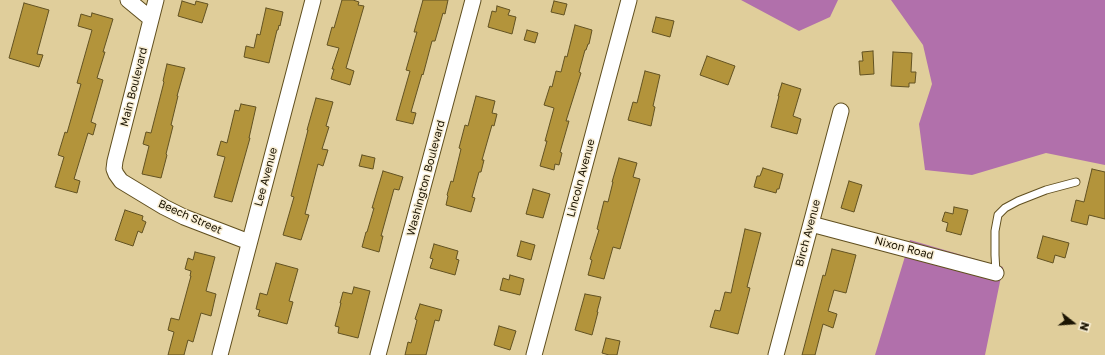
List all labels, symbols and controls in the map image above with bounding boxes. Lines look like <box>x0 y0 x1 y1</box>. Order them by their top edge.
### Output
street label: Main Boulevard <box>118 46 150 128</box>
street label: Washington Boulevard <box>404 119 448 237</box>
street label: Lincoln Avenue <box>564 137 598 219</box>
street label: Lee Avenue <box>252 146 280 208</box>
street label: Beech Street <box>156 197 224 237</box>
street label: Birch Avenue <box>793 198 823 268</box>
street label: Nixon Road <box>873 234 935 262</box>
north arrow <box>1053 303 1093 343</box>
text: N <box>1078 321 1092 333</box>

